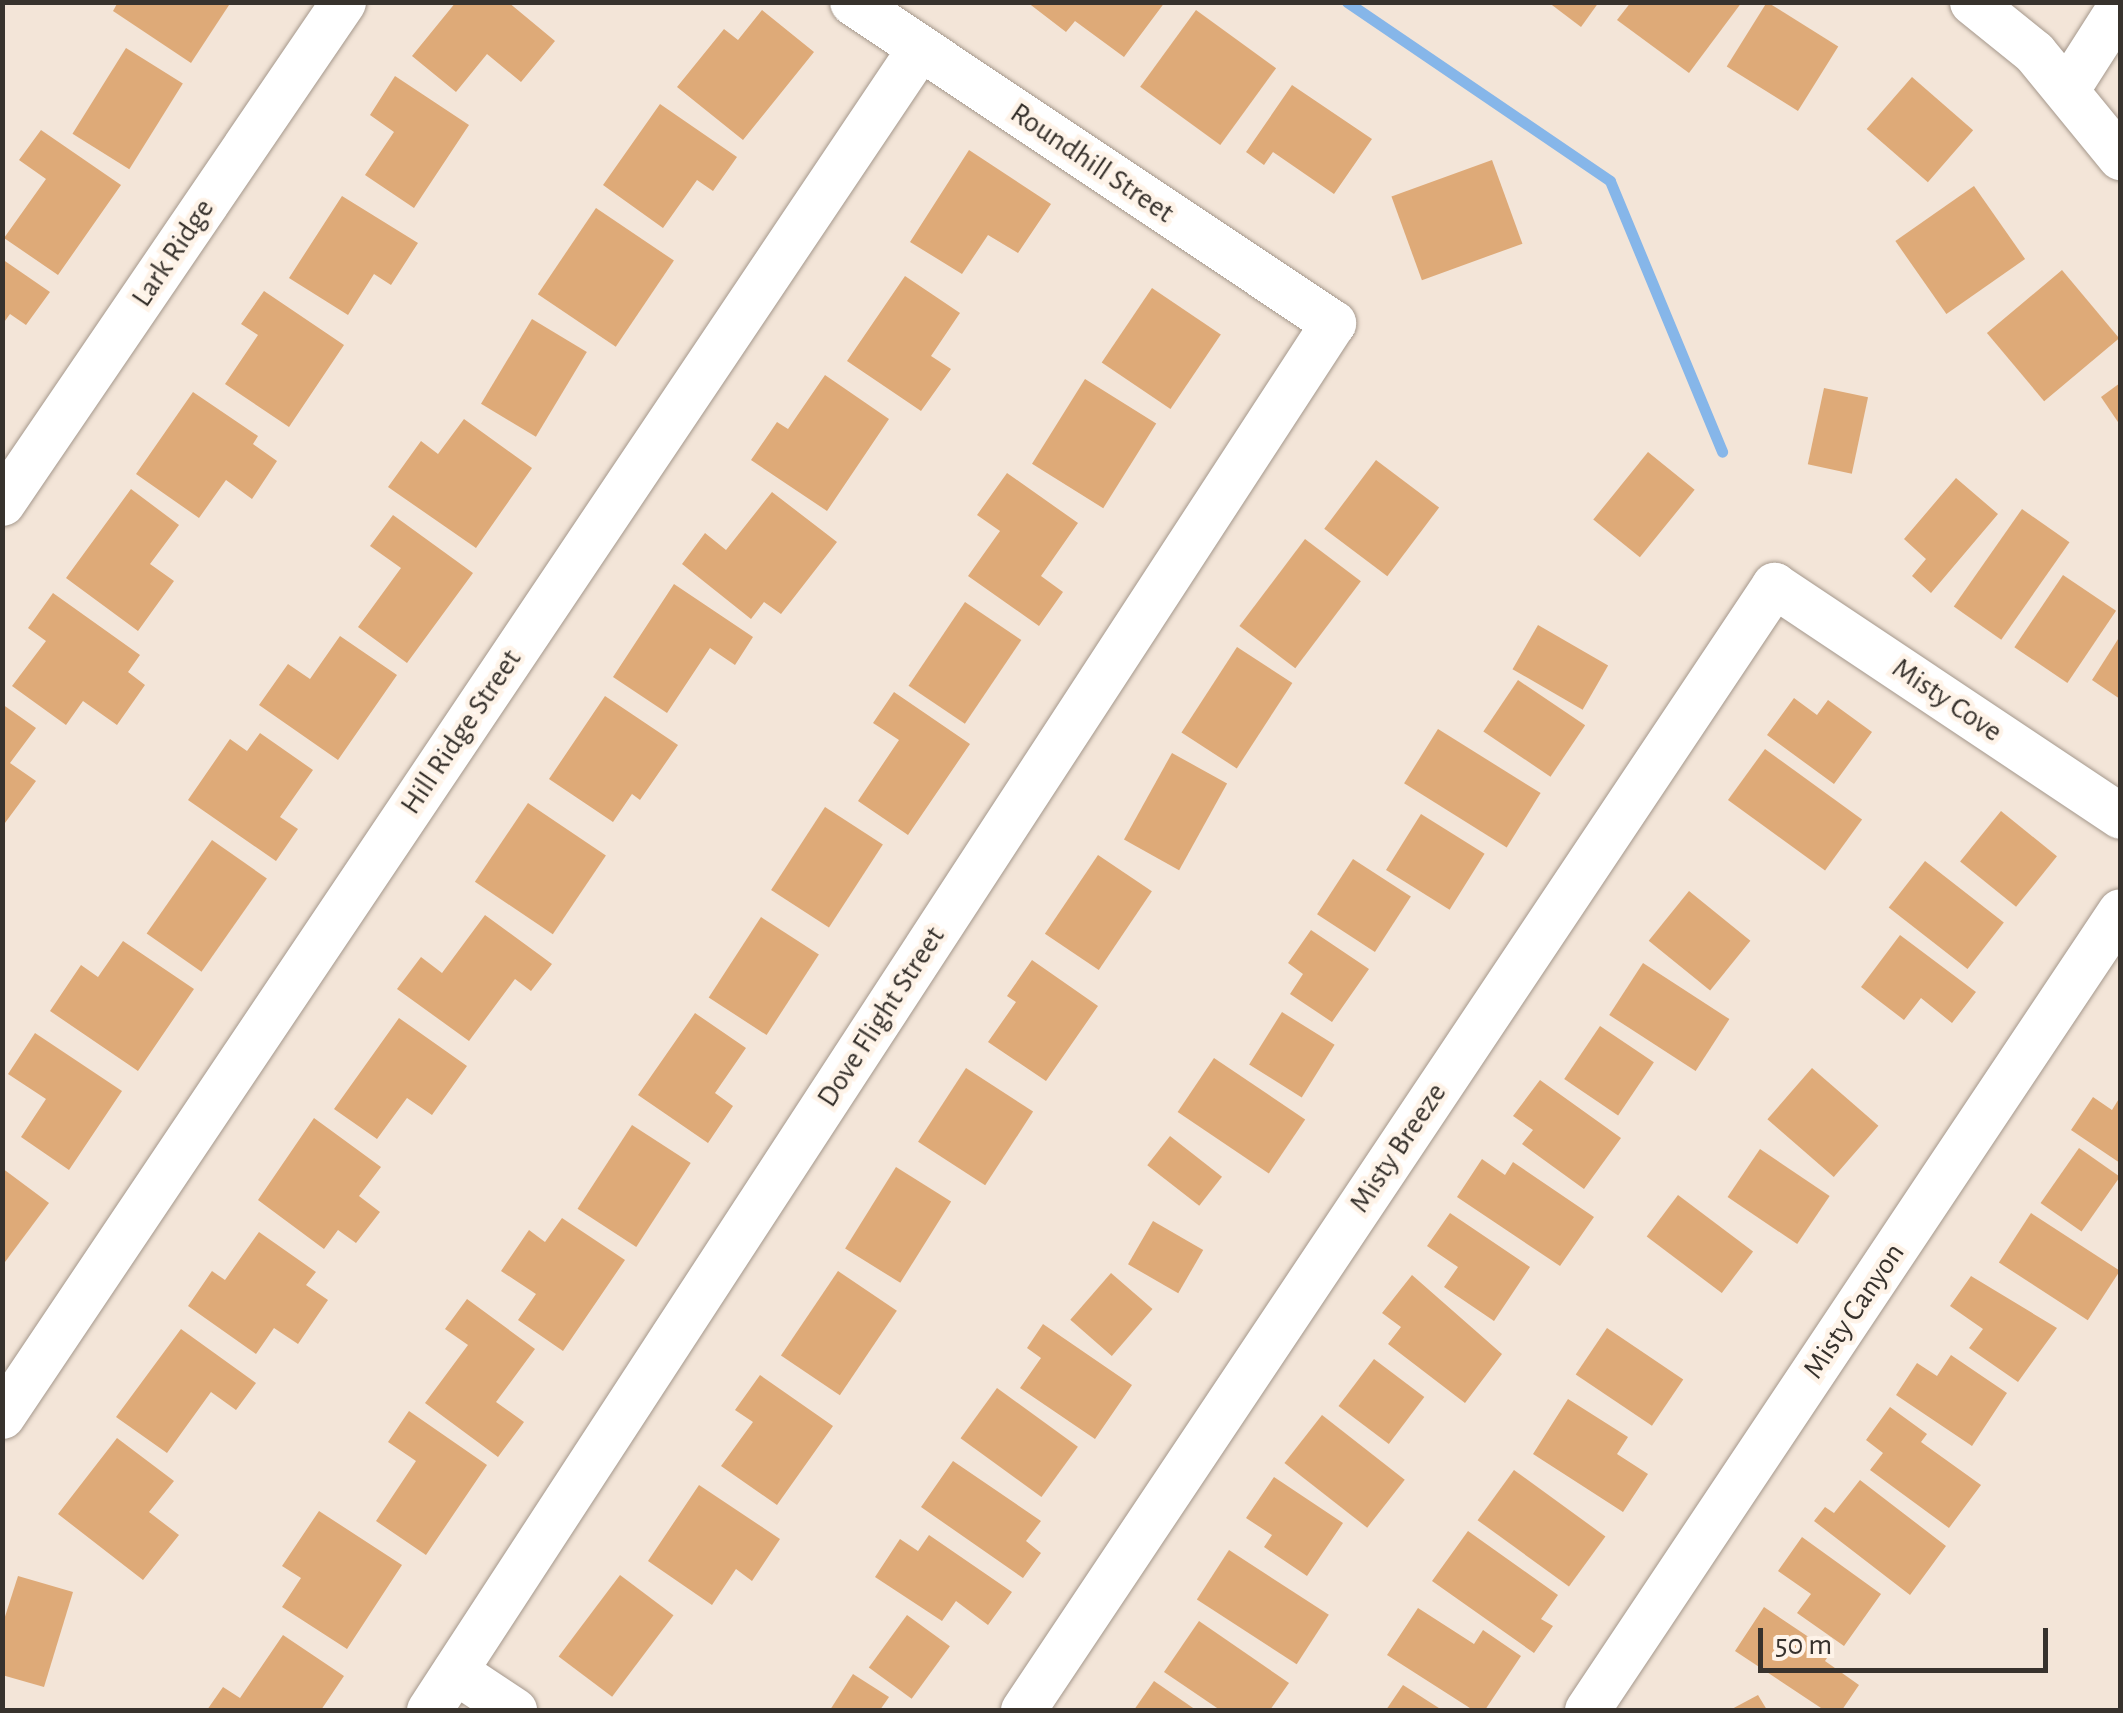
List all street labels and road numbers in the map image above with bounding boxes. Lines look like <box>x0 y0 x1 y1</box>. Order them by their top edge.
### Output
street label: Roundhill Street <box>1003 95 1181 231</box>
street label: Lark Ridge <box>124 192 222 314</box>
street label: Hill Ridge Street <box>393 643 529 821</box>
street label: Misty Cove <box>1885 650 2009 750</box>
street label: Dove Flight Street <box>809 920 953 1114</box>
street label: Misty Breeze <box>1342 1076 1454 1220</box>
street label: Misty Canyon <box>1796 1236 1912 1386</box>

